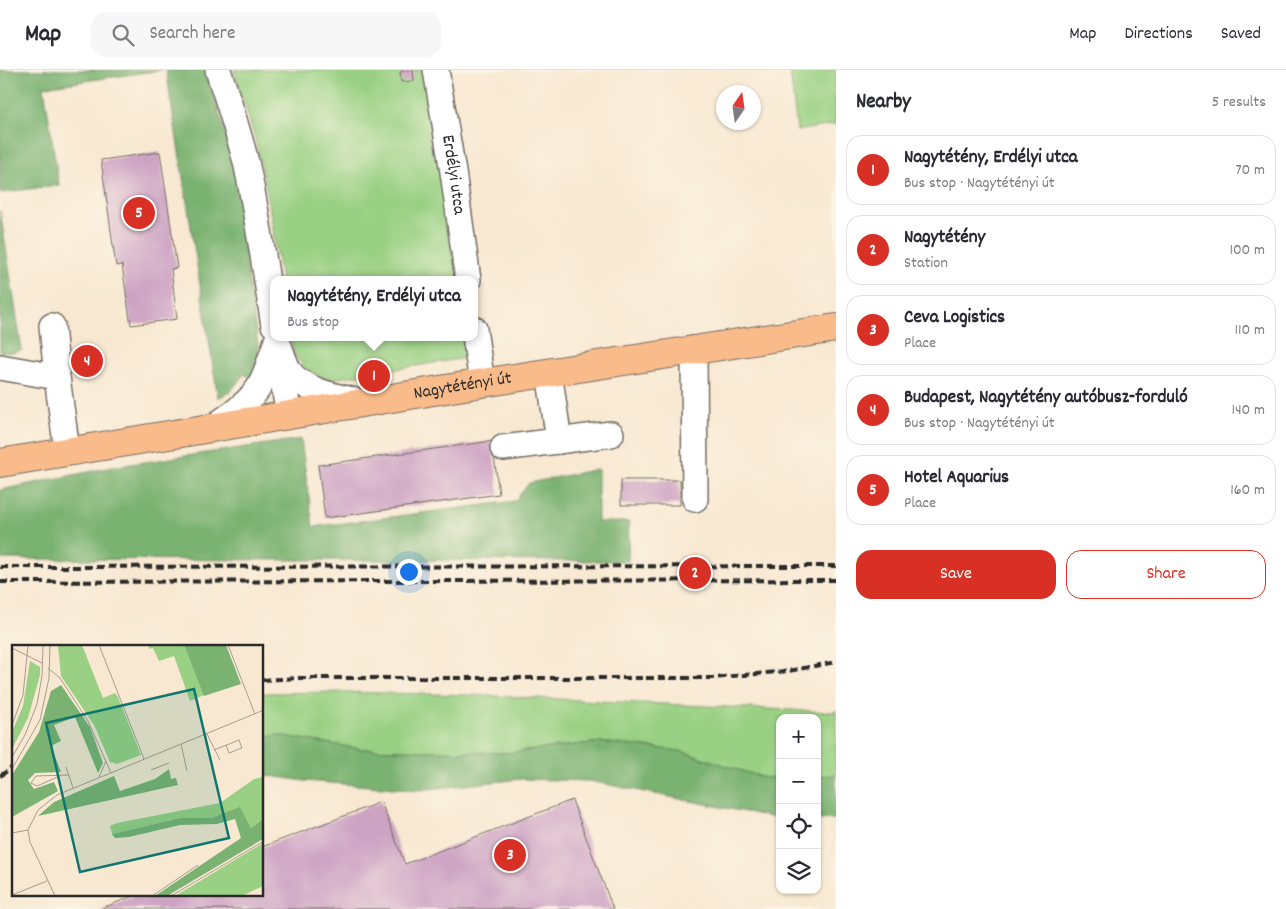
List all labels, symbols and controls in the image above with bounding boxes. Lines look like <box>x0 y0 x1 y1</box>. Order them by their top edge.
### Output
search box <box>91 12 441 57</box>
text: Map <box>25 18 61 52</box>
icon: search <box>109 21 137 49</box>
text: Search here <box>149 21 235 48</box>
text: Map <box>1069 22 1096 47</box>
text: Directions <box>1124 22 1193 47</box>
text: Saved <box>1221 22 1261 47</box>
north arrow <box>716 85 761 130</box>
text: Nearby <box>856 88 911 118</box>
text: 5 results <box>1212 91 1266 114</box>
street label: Erdélyi utca <box>435 133 471 217</box>
text: Nagytétény, Erdélyi utca <box>904 145 1078 172</box>
text: 1 <box>871 159 875 182</box>
text: 70 m <box>1235 159 1265 182</box>
text: Bus stop · Nagytétényi út <box>904 172 1055 195</box>
pin: 5 <box>123 194 155 232</box>
text: Nagytétény <box>904 225 985 252</box>
text: 2 <box>870 239 877 262</box>
text: 100 m <box>1229 239 1265 262</box>
text: Station <box>904 252 948 275</box>
popup <box>270 276 478 341</box>
text: Nagytétény, Erdélyi utca <box>287 284 461 311</box>
text: Ceva Logistics <box>904 305 1005 332</box>
text: Bus stop <box>287 311 339 334</box>
text: 3 <box>869 319 877 342</box>
text: 110 m <box>1235 319 1265 342</box>
text: Place <box>904 332 936 355</box>
pin: 4 <box>71 342 103 380</box>
pin: 1 <box>358 357 390 395</box>
street label: Nagytétényi út <box>412 366 514 407</box>
text: Budapest, Nagytétény autóbusz-forduló <box>904 385 1188 412</box>
text: 4 <box>870 399 876 422</box>
text: 140 m <box>1231 399 1265 422</box>
text: Bus stop · Nagytétényi út <box>904 412 1055 435</box>
text: Hotel Aquarius <box>904 465 1009 492</box>
text: 5 <box>869 479 877 502</box>
text: 160 m <box>1230 479 1265 502</box>
text: Place <box>904 492 936 515</box>
button: Save <box>856 550 1056 599</box>
button: Share <box>1066 550 1266 599</box>
pin: 2 <box>679 554 711 592</box>
your location <box>396 559 422 585</box>
inset map <box>12 645 264 896</box>
map controls <box>776 714 821 894</box>
button: + <box>776 714 821 759</box>
button: − <box>776 759 821 804</box>
button: locate <box>776 804 821 849</box>
pin: 3 <box>494 836 526 874</box>
button: layers <box>776 849 821 894</box>

